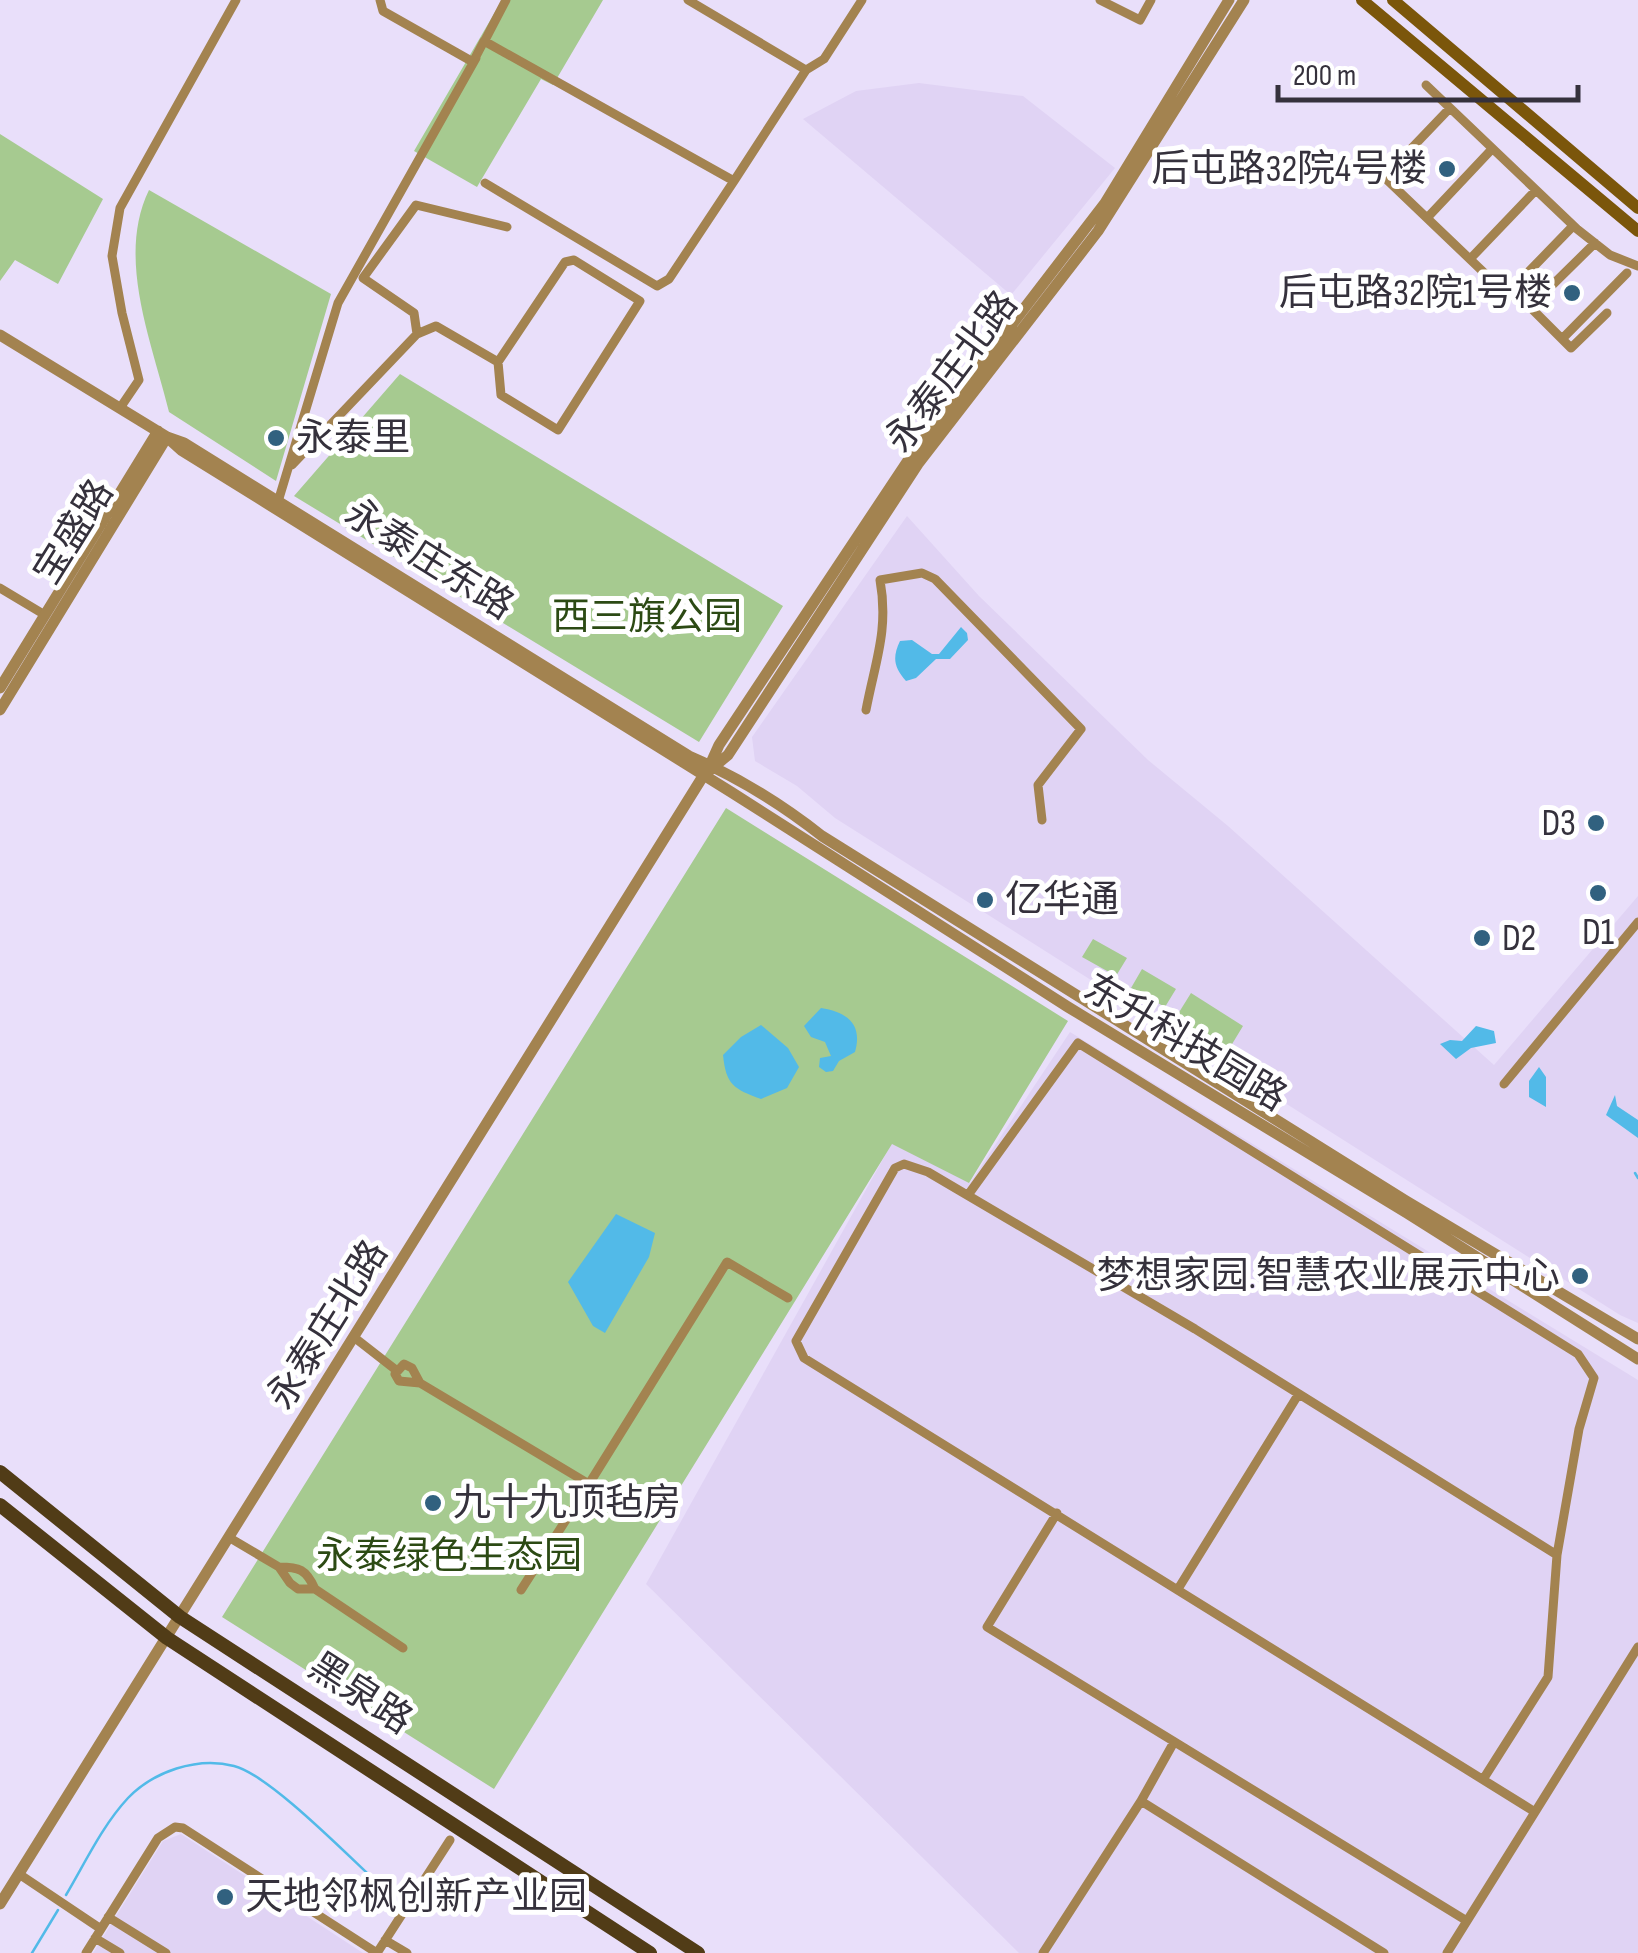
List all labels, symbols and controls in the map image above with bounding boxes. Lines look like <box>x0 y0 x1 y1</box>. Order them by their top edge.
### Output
scale bar <box>1278 40 1578 102</box>
text: 200 m <box>1293 58 1356 94</box>
place label: 后屯路32院4号楼 <box>1151 147 1427 192</box>
marker: 后屯路32院4号楼 <box>1436 158 1458 180</box>
place label: 后屯路32院1号楼 <box>1279 271 1552 316</box>
marker: 后屯路32院1号楼 <box>1561 282 1583 304</box>
street label: 永泰庄北路 <box>877 283 1027 461</box>
place label: 永泰里 <box>296 416 410 461</box>
marker: 永泰里 <box>265 427 287 449</box>
street label: 宝盛路 <box>25 472 123 592</box>
street label: 永泰庄东路 <box>337 491 521 629</box>
park label: 西三旗公园 <box>552 595 742 640</box>
place label: D3 <box>1541 801 1576 846</box>
marker: D3 <box>1585 812 1607 834</box>
place label: 亿华通 <box>1005 878 1119 923</box>
marker: D1 <box>1587 882 1609 904</box>
marker: 亿华通 <box>974 889 996 911</box>
place label: D1 <box>1582 910 1614 955</box>
place label: D2 <box>1502 916 1536 961</box>
marker: D2 <box>1471 927 1493 949</box>
street label: 东升科技园路 <box>1076 965 1294 1121</box>
street label: 永泰庄北路 <box>259 1233 397 1417</box>
place label: 梦想家园.智慧农业展示中心 <box>1097 1254 1560 1299</box>
marker: 梦想家园.智慧农业展示中心 <box>1569 1265 1591 1287</box>
place label: 九十九顶毡房 <box>453 1481 681 1526</box>
marker: 九十九顶毡房 <box>422 1492 444 1514</box>
park label: 永泰绿色生态园 <box>316 1534 582 1579</box>
street label: 黑泉路 <box>300 1644 420 1744</box>
place label: 天地邻枫创新产业园 <box>245 1875 587 1920</box>
marker: 天地邻枫创新产业园 <box>214 1886 236 1908</box>

